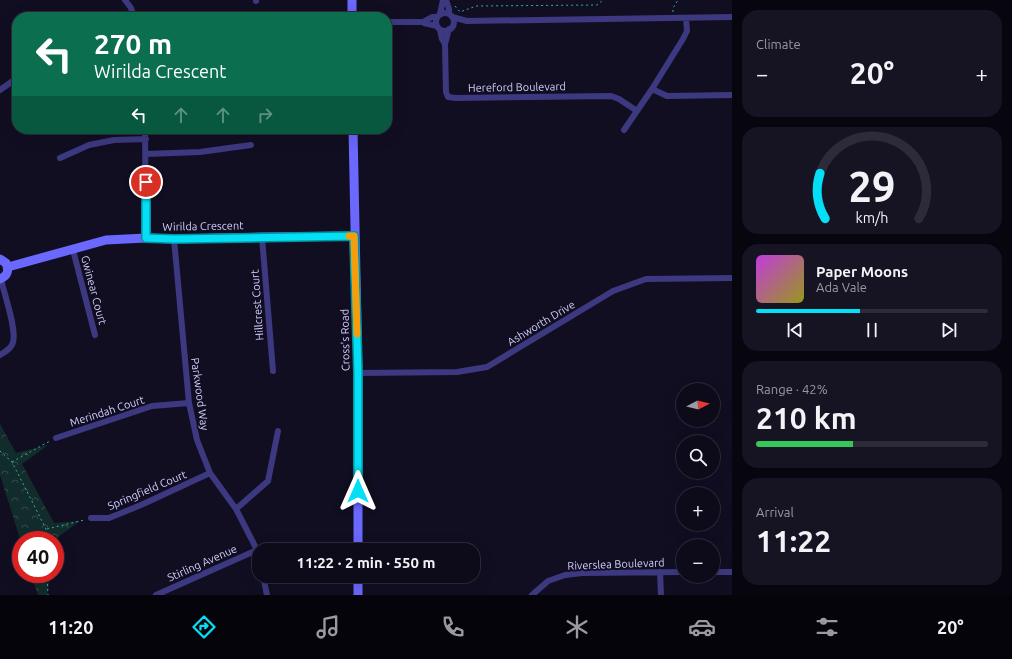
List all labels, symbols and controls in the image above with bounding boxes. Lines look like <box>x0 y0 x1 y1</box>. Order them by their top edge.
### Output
icon: left <box>28 28 80 80</box>
text: 270 m <box>94 28 172 59</box>
text: Climate <box>756 37 801 51</box>
text: 20° <box>850 56 894 90</box>
text: Wirilda Crescent <box>94 61 226 81</box>
text: − <box>756 61 768 86</box>
text: + <box>976 61 988 86</box>
street label: Hereford Boulevard <box>468 80 566 94</box>
icon: left <box>128 104 150 126</box>
icon: ahead <box>170 104 192 126</box>
icon: ahead <box>212 104 234 126</box>
icon: right <box>254 104 276 126</box>
text: 29 <box>849 162 895 209</box>
pin <box>129 165 163 199</box>
icon: arrive <box>135 171 157 193</box>
text: km/h <box>856 209 888 225</box>
street label: Wirilda Crescent <box>162 219 244 233</box>
street label: Gwinear Court <box>79 254 109 327</box>
text: Paper Moons <box>816 263 908 280</box>
street label: Hillcrest Court <box>248 268 265 341</box>
text: Ada Vale <box>816 280 867 294</box>
street label: Ashworth Drive <box>505 298 577 348</box>
street label: Cross's Road <box>338 309 352 371</box>
icon: previous <box>784 319 806 341</box>
icon: pause <box>861 319 883 341</box>
icon: next <box>938 319 960 341</box>
street label: Parkwood Way <box>189 357 211 432</box>
text: Range · 42% <box>756 382 828 396</box>
north arrow <box>676 383 720 427</box>
map controls <box>676 383 720 583</box>
street label: Merindah Court <box>68 393 146 429</box>
text: 210 km <box>756 401 857 435</box>
button: search <box>676 435 720 479</box>
street label: Springfield Court <box>106 468 189 512</box>
position arrow <box>337 470 379 512</box>
button: + <box>676 487 720 531</box>
text: Arrival <box>756 505 794 519</box>
text: 11:22 <box>756 524 831 558</box>
speed limit sign: 40 <box>12 531 64 583</box>
button: − <box>676 539 720 583</box>
street label: Stirling Avenue <box>165 542 239 584</box>
text: 11:22 · 2 min · 550 m <box>297 554 435 571</box>
street label: Riverslea Boulevard <box>567 556 665 572</box>
icon: directions <box>190 613 218 641</box>
icon: music <box>314 613 342 641</box>
icon: phone <box>439 613 467 641</box>
icon: climate <box>563 613 591 641</box>
icon: car <box>688 613 716 641</box>
icon: filters <box>813 613 841 641</box>
text: 11:20 <box>48 617 93 637</box>
text: 20° <box>937 617 964 637</box>

